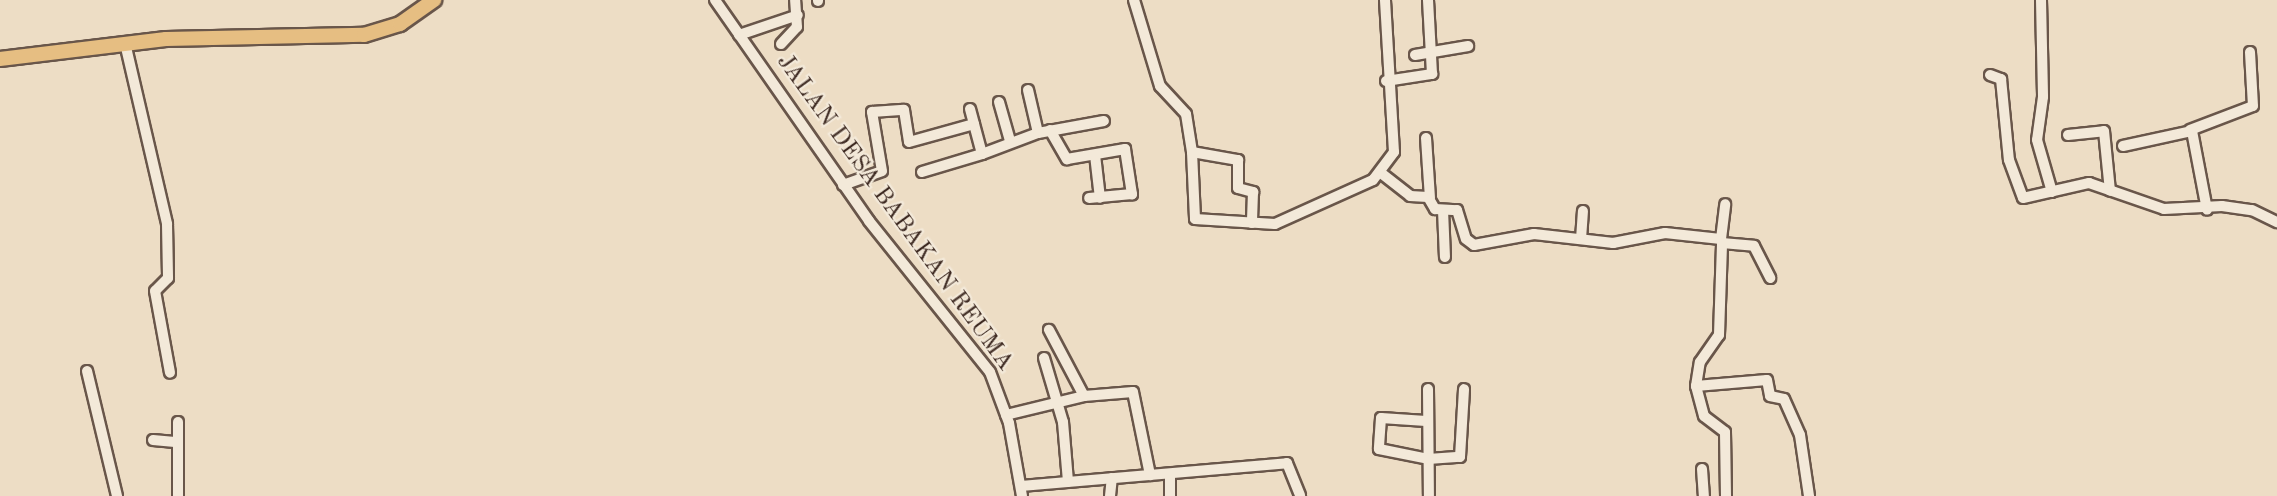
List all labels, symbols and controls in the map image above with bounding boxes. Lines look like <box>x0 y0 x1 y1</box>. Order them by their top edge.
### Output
street label: JALAN DESA BABAKAN REUMA <box>769 49 1019 377</box>

